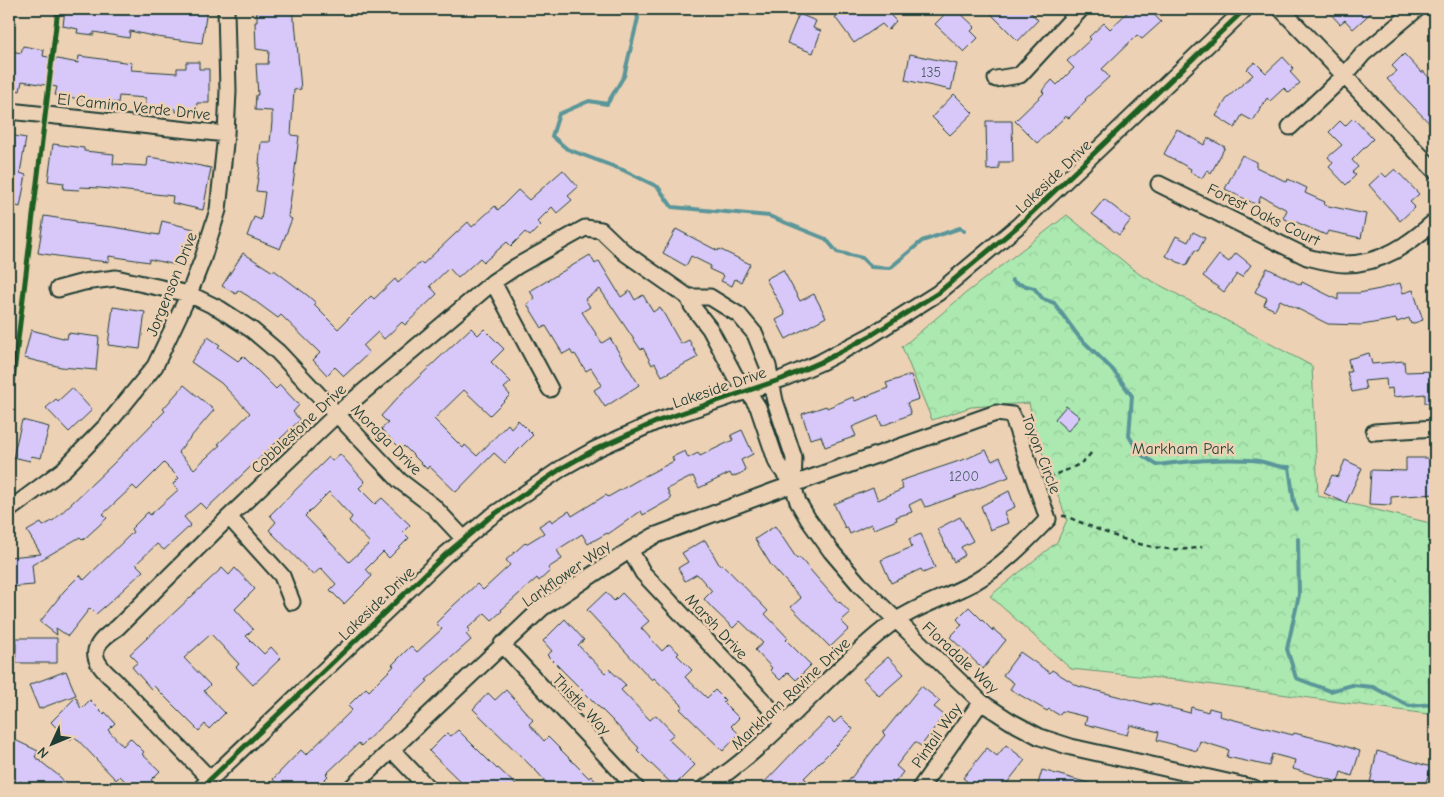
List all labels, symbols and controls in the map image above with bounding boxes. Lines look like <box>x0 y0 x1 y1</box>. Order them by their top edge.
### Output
house number: 135 <box>921 64 941 81</box>
street label: El Camino Verde Drive <box>56 90 211 124</box>
street label: Lakeside Drive <box>1012 136 1095 217</box>
street label: Forest Oaks Court <box>1204 180 1323 250</box>
street label: Jorgenson Drive <box>143 230 201 339</box>
street label: Lakeside Drive <box>670 363 769 412</box>
street label: Cobblestone Drive <box>248 380 350 477</box>
street label: Moraga Drive <box>347 401 425 479</box>
street label: Toyon Circle <box>1018 412 1064 497</box>
park label: Markham Park <box>1132 440 1234 458</box>
house number: 1200 <box>949 468 979 485</box>
street label: Larkflower Way <box>519 536 615 611</box>
street label: Lakeside Drive <box>335 563 418 644</box>
street label: Marsh Drive <box>681 590 751 663</box>
street label: Floradale Way <box>919 618 1003 698</box>
street label: Markham Ravine Drive <box>728 634 854 753</box>
street label: Thistle Way <box>548 670 615 740</box>
street label: Pintail Way <box>908 699 966 771</box>
north arrow <box>28 720 78 770</box>
text: N <box>34 743 52 762</box>

